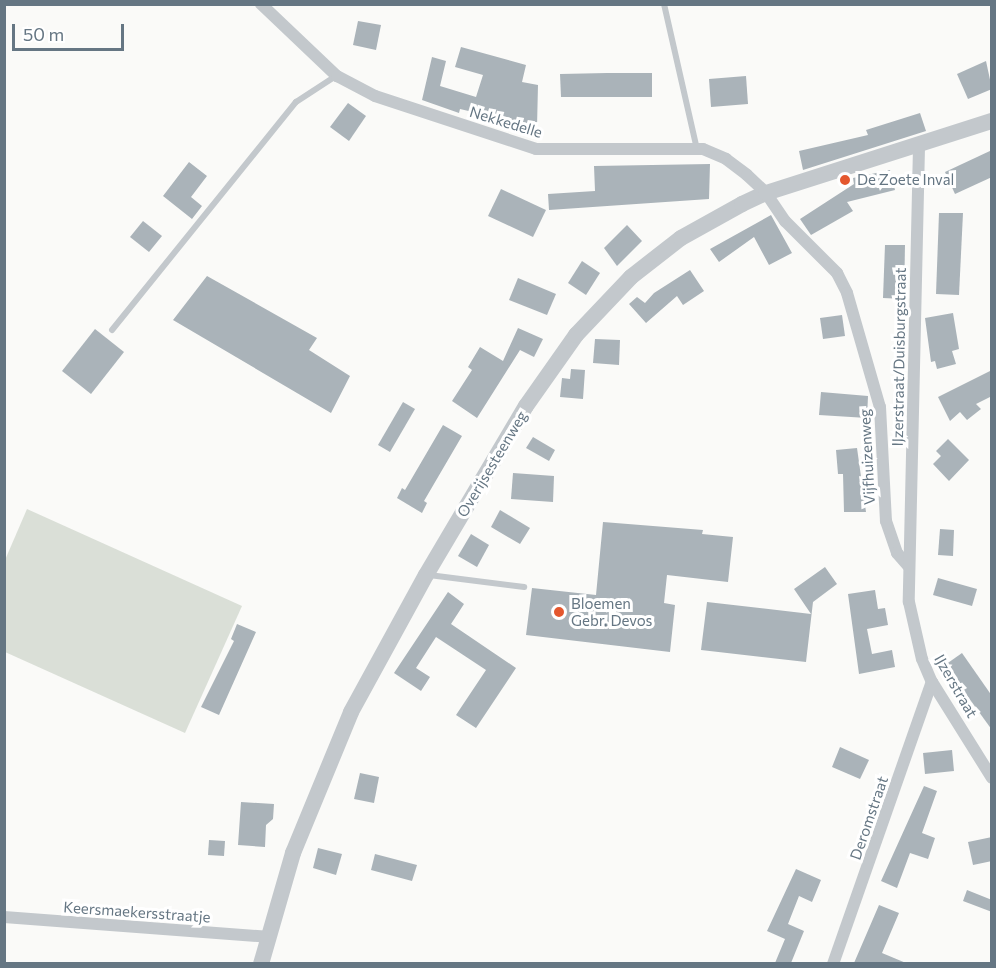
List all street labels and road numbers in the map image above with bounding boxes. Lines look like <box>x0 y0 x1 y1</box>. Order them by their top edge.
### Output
street label: Nekkedelle <box>467 102 545 142</box>
street label: IJzerstraat/Duisburgstraat <box>888 267 910 447</box>
street label: Overijsesteenweg <box>453 408 531 520</box>
street label: Vijfhuizenweg <box>855 408 879 506</box>
street label: IJzerstraat <box>931 651 981 721</box>
street label: Deromstraat <box>846 774 892 862</box>
street label: Keersmaekersstraatje <box>63 898 211 926</box>

